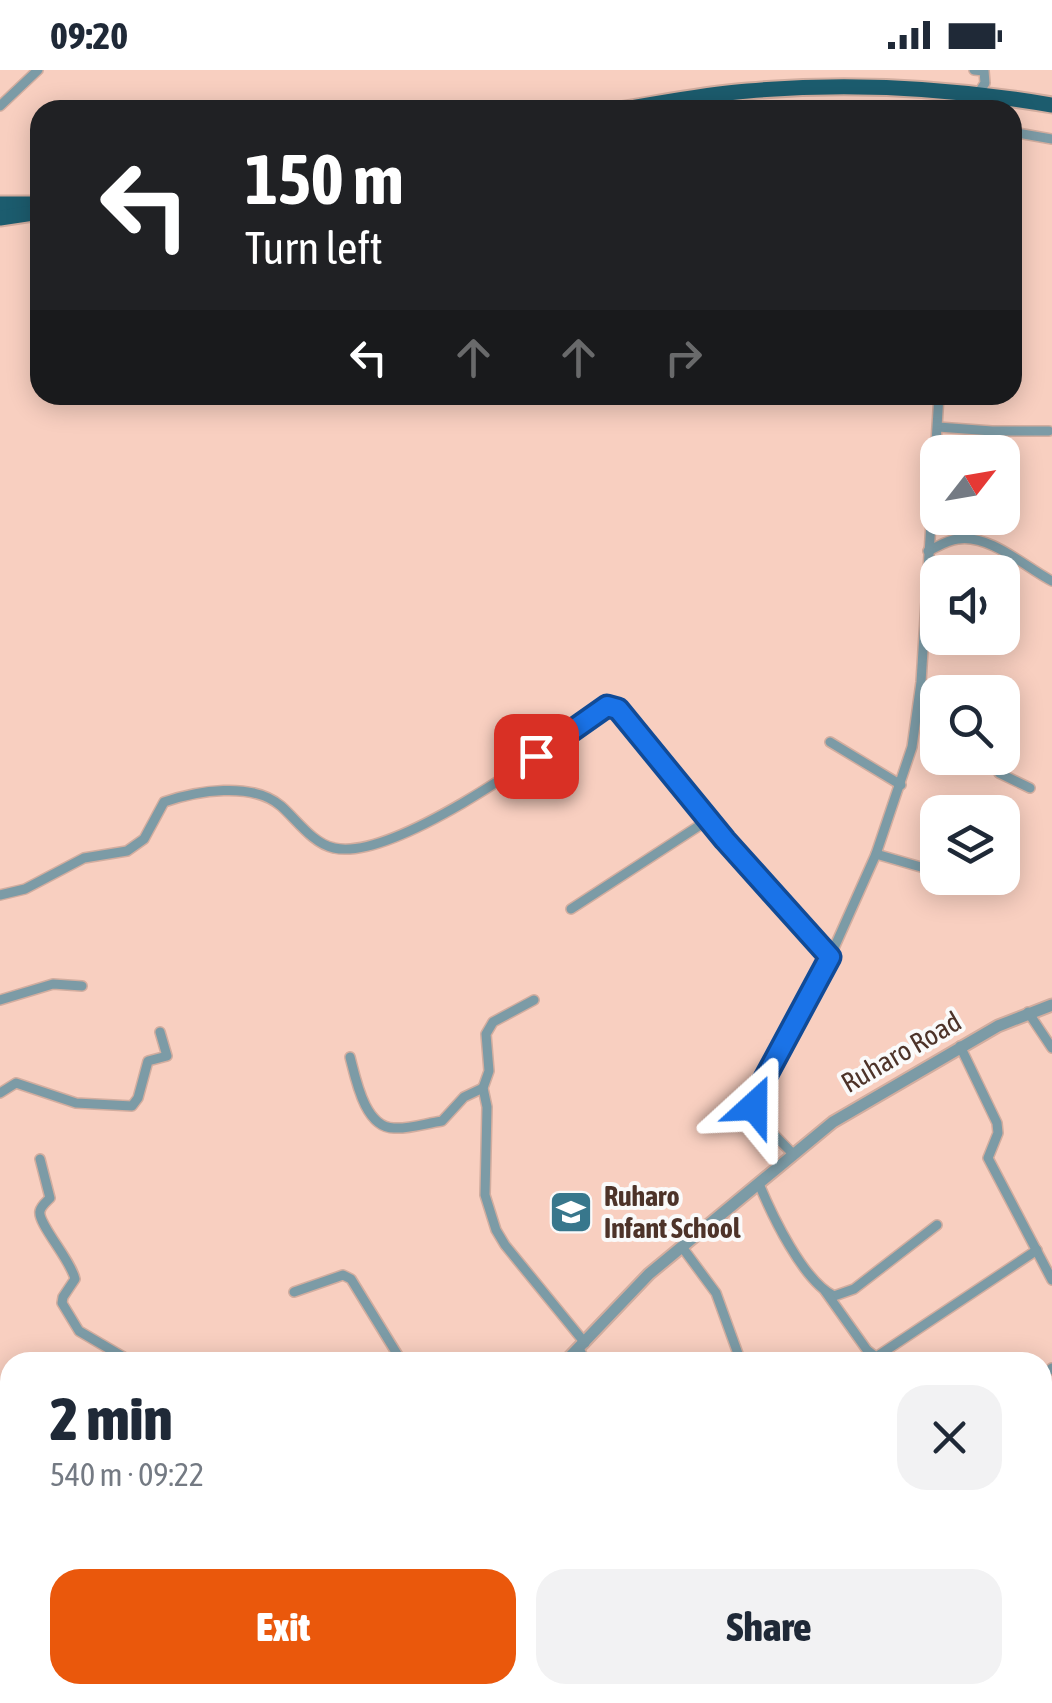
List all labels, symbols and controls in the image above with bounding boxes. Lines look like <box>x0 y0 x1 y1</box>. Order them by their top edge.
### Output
text: 09:20 <box>50 14 128 57</box>
text: 150 m <box>245 139 404 219</box>
icon: left <box>80 140 210 270</box>
text: Turn left <box>245 222 383 274</box>
icon: left <box>341 330 396 385</box>
icon: ahead <box>446 330 501 385</box>
icon: ahead <box>551 330 606 385</box>
icon: right <box>656 330 711 385</box>
north arrow <box>920 435 1020 535</box>
map controls <box>920 435 1020 895</box>
button: sound <box>920 555 1020 655</box>
button: search <box>920 675 1020 775</box>
pin <box>494 714 579 799</box>
icon: arrive <box>509 729 564 784</box>
button: layers <box>920 795 1020 895</box>
street label: Ruharo Road <box>835 1005 967 1099</box>
position arrow <box>702 1054 806 1158</box>
place label: Ruharo Infant School <box>604 1180 741 1244</box>
school or university icon: Ruharo Infant School <box>548 1189 594 1235</box>
text: 2 min <box>50 1384 173 1453</box>
button: close <box>897 1385 1002 1490</box>
text: 540 m · 09:22 <box>50 1456 204 1493</box>
button: Exit <box>50 1569 516 1684</box>
button: Share <box>536 1569 1002 1684</box>

